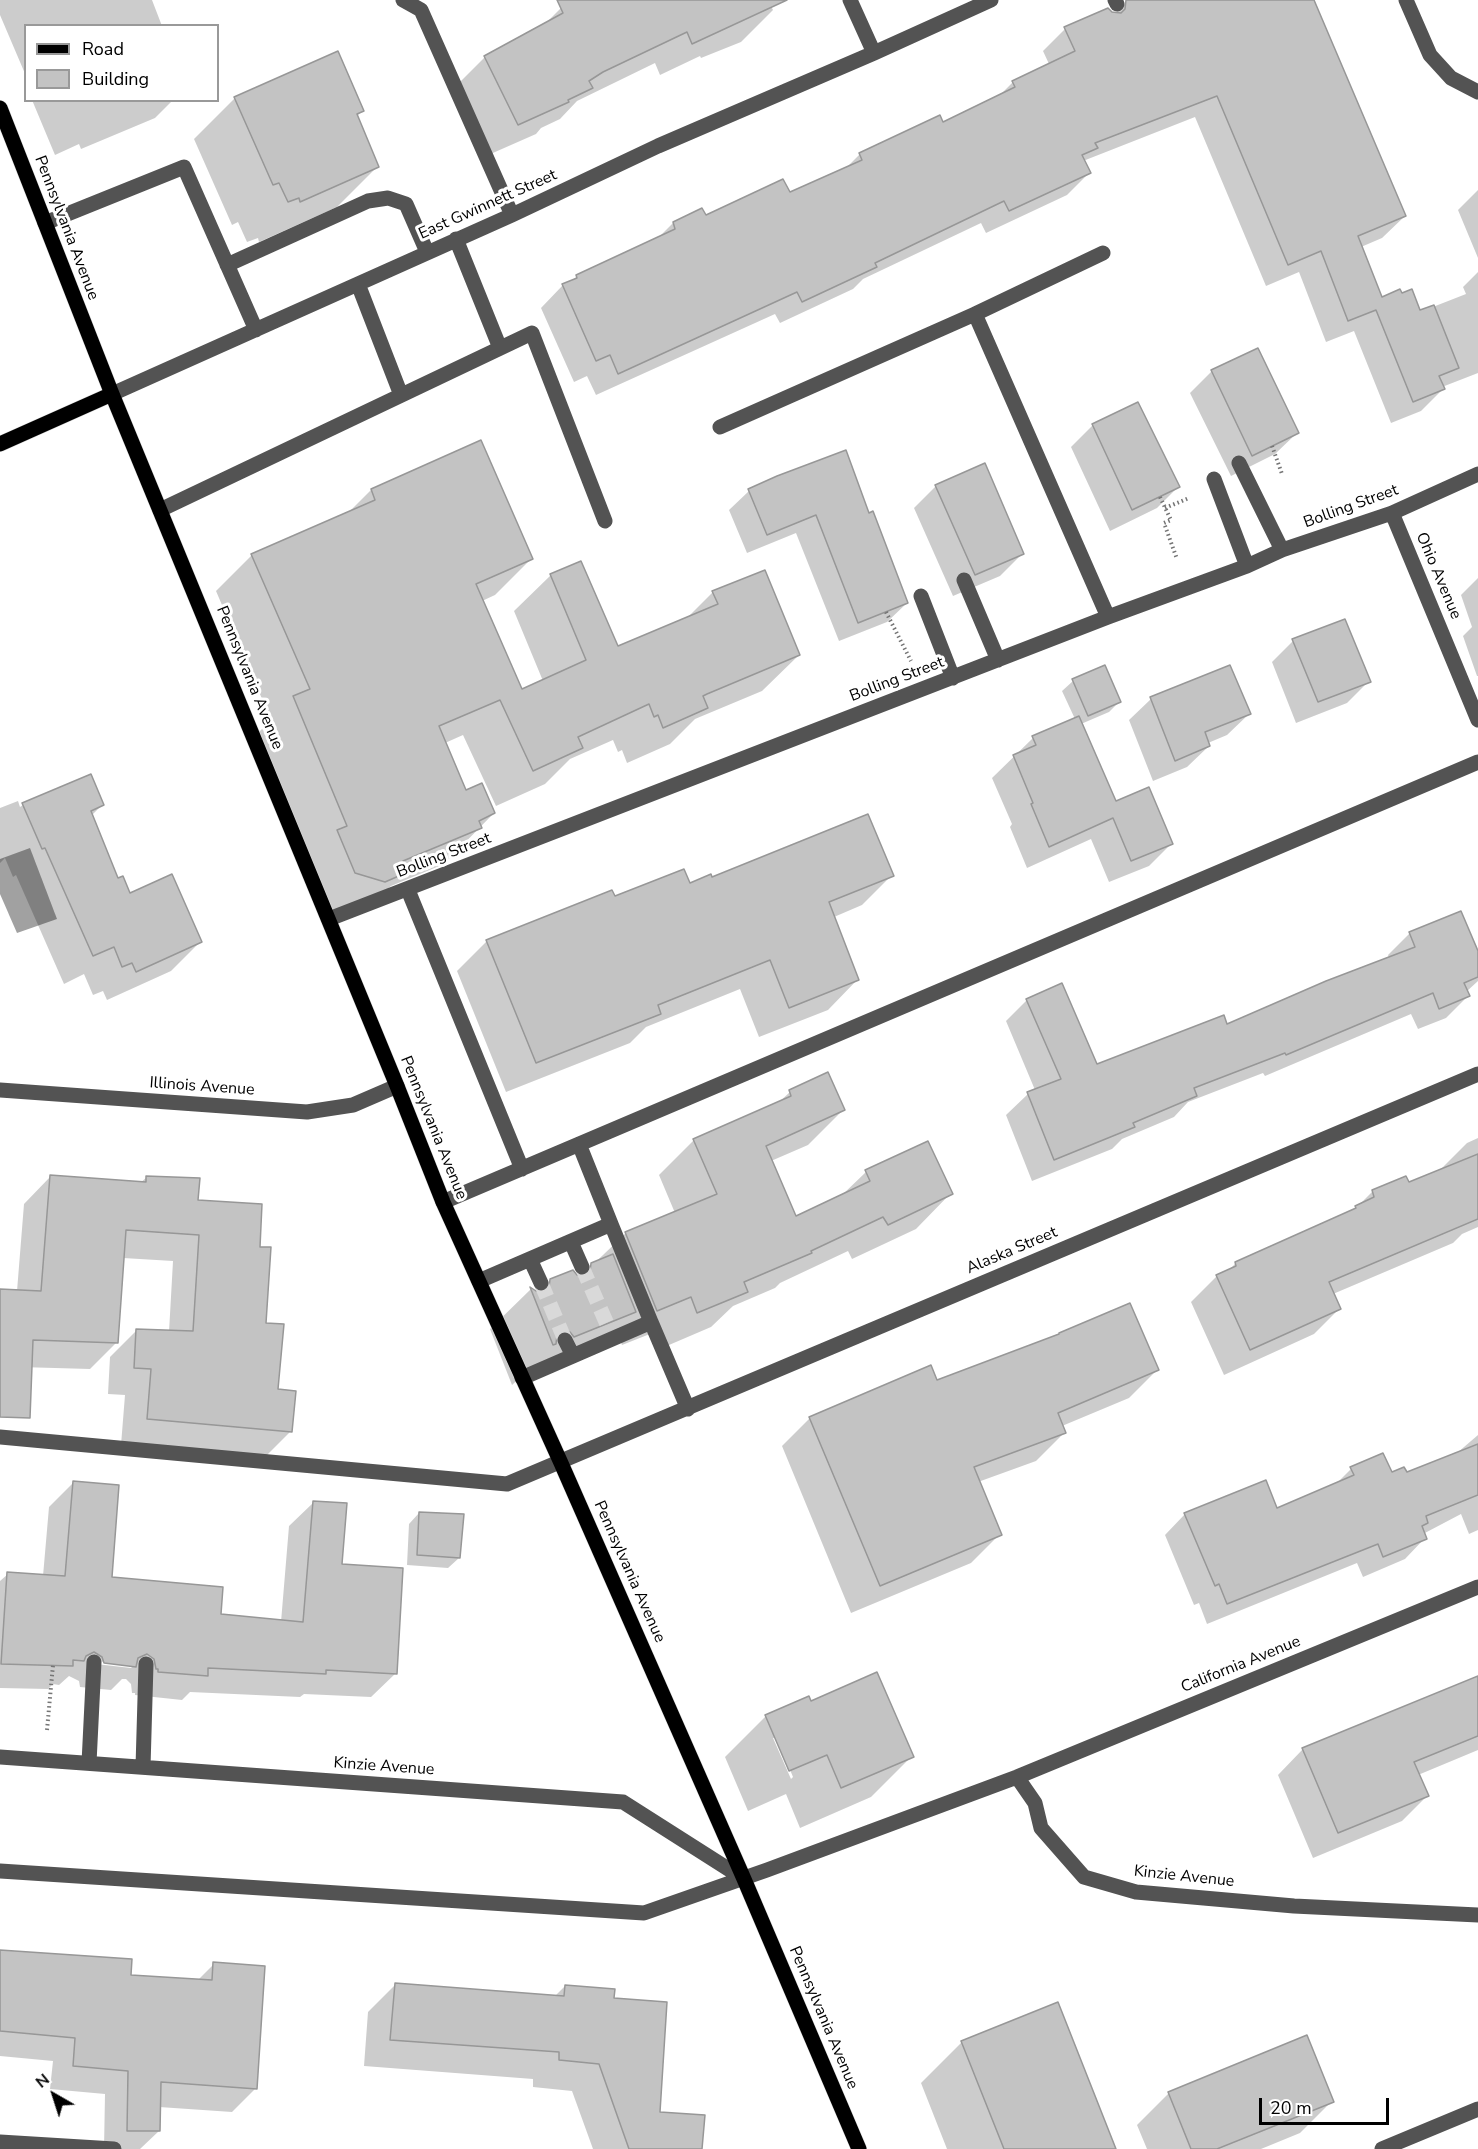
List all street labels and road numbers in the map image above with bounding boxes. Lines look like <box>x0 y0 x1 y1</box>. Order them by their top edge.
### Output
street label: Pennsylvania Avenue <box>30 153 102 303</box>
street label: East Gwinnett Street <box>416 166 560 244</box>
street label: Bolling Street <box>1301 481 1401 533</box>
street label: Ohio Avenue <box>1411 530 1465 622</box>
street label: Pennsylvania Avenue <box>211 603 287 753</box>
street label: Bolling Street <box>847 653 947 707</box>
street label: Bolling Street <box>394 829 494 883</box>
street label: Pennsylvania Avenue <box>395 1053 471 1203</box>
street label: Illinois Avenue <box>149 1074 255 1100</box>
street label: Alaska Street <box>964 1223 1060 1279</box>
street label: Pennsylvania Avenue <box>589 1498 669 1646</box>
street label: California Avenue <box>1179 1632 1303 1698</box>
street label: Kinzie Avenue <box>333 1754 435 1780</box>
street label: Kinzie Avenue <box>1133 1862 1235 1892</box>
street label: Pennsylvania Avenue <box>784 1944 862 2092</box>

